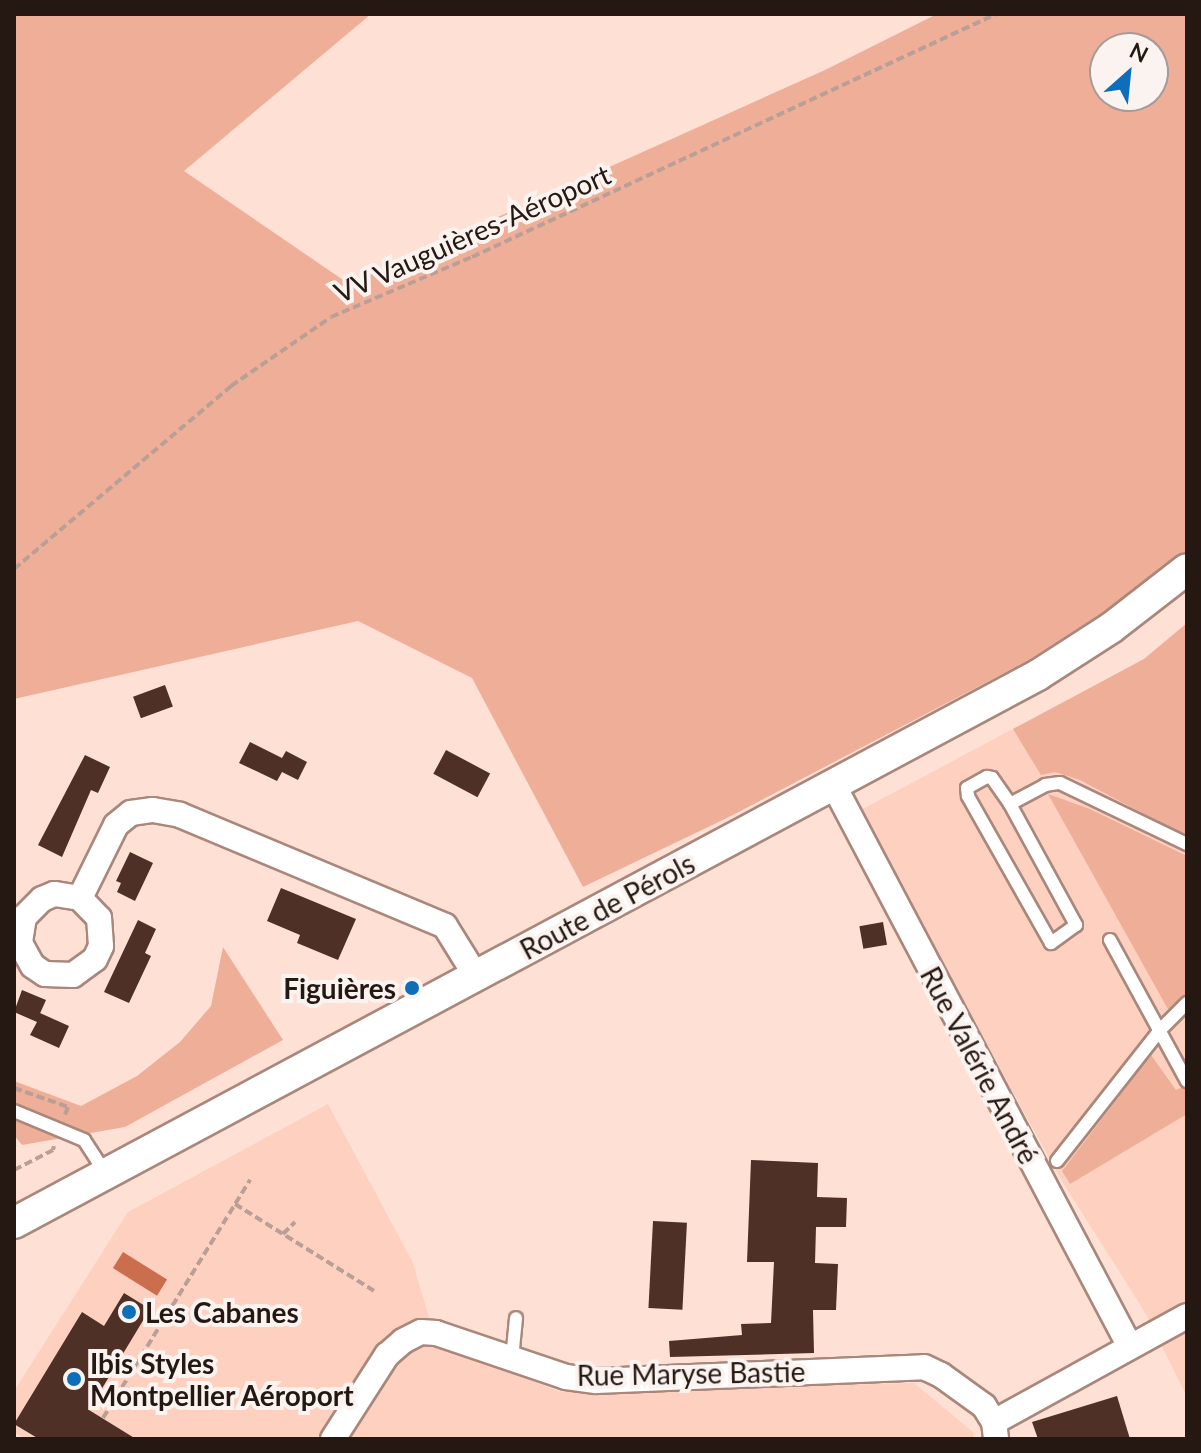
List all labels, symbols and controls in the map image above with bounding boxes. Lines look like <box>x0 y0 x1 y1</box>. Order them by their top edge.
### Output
north arrow <box>1089 32 1169 112</box>
text: N <box>1126 36 1153 68</box>
street label: VV Vauguières-Aéroport <box>328 156 616 310</box>
street label: Route de Pérols <box>514 846 700 966</box>
street label: Rue Valérie André <box>913 960 1047 1170</box>
place label: Figuières <box>283 971 396 1005</box>
marker: Figuières <box>403 979 421 997</box>
place label: Les Cabanes <box>145 1295 299 1329</box>
marker: Les Cabanes <box>120 1303 138 1321</box>
place label: Ibis Styles Montpellier Aéroport <box>90 1346 355 1412</box>
street label: Rue Maryse Bastie <box>577 1354 805 1392</box>
marker: Ibis Styles Montpellier Aéroport <box>65 1370 83 1388</box>

